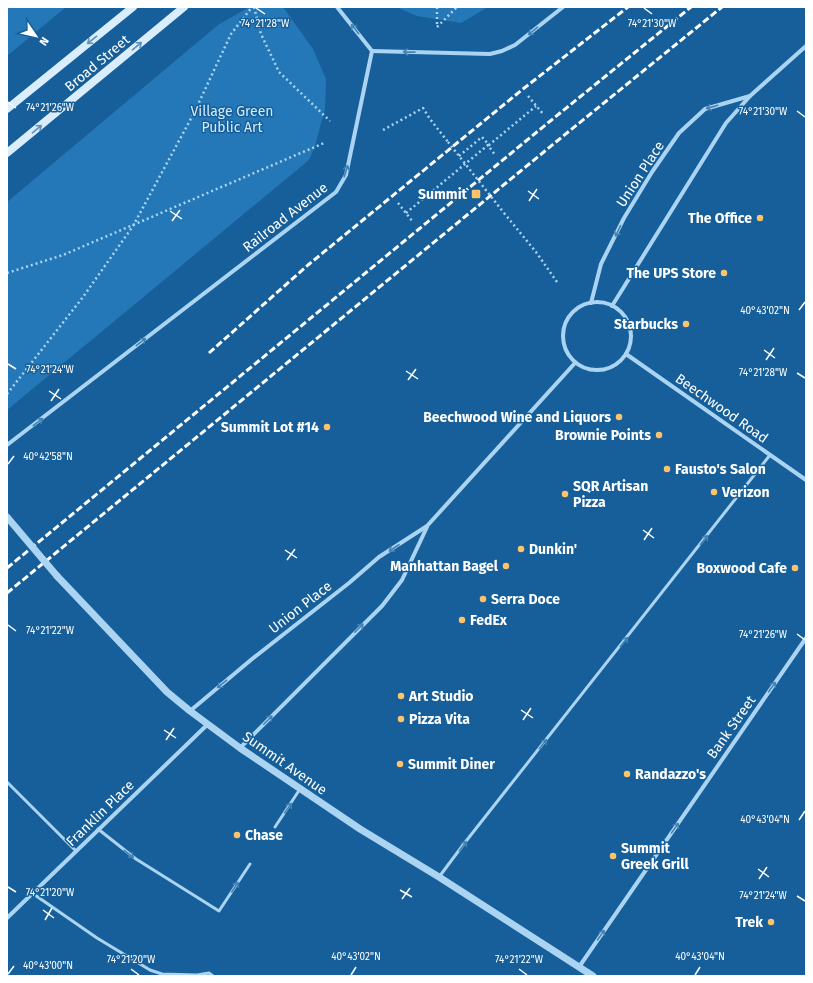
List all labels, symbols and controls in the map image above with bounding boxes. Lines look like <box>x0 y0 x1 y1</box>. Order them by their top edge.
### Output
north arrow <box>16 16 56 56</box>
text: 74°21'28"W <box>241 18 290 30</box>
text: 74°21'30"W <box>628 18 677 30</box>
one-way arrow <box>351 24 359 35</box>
one-way arrow <box>527 27 538 36</box>
street label: Broad Street <box>62 31 134 95</box>
text: N <box>36 35 51 48</box>
one-way arrow <box>87 36 98 45</box>
one-way arrow <box>132 41 143 50</box>
one-way arrow <box>403 48 416 56</box>
text: 74°21'26"W <box>26 102 75 114</box>
park label: Village Green Public Art <box>190 103 274 136</box>
one-way arrow <box>706 104 719 111</box>
text: 74°21'30"W <box>739 106 788 118</box>
one-way arrow <box>32 124 42 133</box>
street label: Union Place <box>613 138 668 210</box>
one-way arrow <box>343 165 350 178</box>
street label: Railroad Avenue <box>239 179 331 256</box>
place label: Summit <box>418 186 468 203</box>
marker: Summit <box>470 188 482 200</box>
place label: The Office <box>688 210 752 227</box>
marker: The Office <box>755 213 765 223</box>
one-way arrow <box>614 224 621 236</box>
place label: The UPS Store <box>626 265 716 282</box>
marker: The UPS Store <box>719 268 729 278</box>
text: 40°43'02"N <box>740 305 790 317</box>
place label: Starbucks <box>614 316 678 333</box>
marker: Starbucks <box>681 319 691 329</box>
one-way arrow <box>135 338 146 347</box>
text: 74°21'24"W <box>26 364 75 376</box>
text: 74°21'28"W <box>739 367 788 379</box>
street label: Beechwood Road <box>672 370 771 447</box>
place label: Beechwood Wine and Liquors <box>423 409 611 426</box>
marker: Beechwood Wine and Liquors <box>614 412 624 422</box>
one-way arrow <box>32 417 43 426</box>
place label: Summit Lot #14 <box>221 419 319 436</box>
marker: Summit Lot #14 <box>322 422 332 432</box>
place label: Brownie Points <box>555 427 651 444</box>
marker: Brownie Points <box>654 430 664 440</box>
text: 40°42'58"N <box>23 451 73 463</box>
place label: Fausto's Salon <box>675 461 766 478</box>
marker: Fausto's Salon <box>662 464 672 474</box>
place label: SQR Artisan Pizza <box>573 478 648 511</box>
place label: Verizon <box>721 484 769 501</box>
marker: Verizon <box>709 487 719 497</box>
marker: SQR Artisan Pizza <box>560 489 570 499</box>
one-way arrow <box>700 534 709 545</box>
place label: Dunkin' <box>529 541 577 558</box>
one-way arrow <box>388 544 400 552</box>
marker: Dunkin' <box>516 544 526 554</box>
place label: Manhattan Bagel <box>390 558 499 575</box>
place label: Boxwood Cafe <box>696 560 787 577</box>
marker: Manhattan Bagel <box>501 561 511 571</box>
marker: Boxwood Cafe <box>790 563 800 573</box>
street label: Union Place <box>265 578 335 637</box>
place label: Serra Doce <box>491 591 560 608</box>
marker: Serra Doce <box>478 594 488 604</box>
place label: FedEx <box>470 612 508 629</box>
marker: FedEx <box>457 615 467 625</box>
one-way arrow <box>354 623 364 633</box>
text: 74°21'22"W <box>26 625 75 637</box>
text: 74°21'26"W <box>739 629 788 641</box>
one-way arrow <box>619 636 628 647</box>
one-way arrow <box>217 680 227 689</box>
one-way arrow <box>768 681 776 692</box>
place label: Art Studio <box>408 688 474 705</box>
marker: Art Studio <box>396 691 406 701</box>
street label: Bank Street <box>703 692 760 762</box>
place label: Pizza Vita <box>409 711 470 728</box>
marker: Pizza Vita <box>396 714 406 724</box>
one-way arrow <box>263 715 273 725</box>
street label: Summit Avenue <box>239 728 330 799</box>
one-way arrow <box>539 738 547 749</box>
place label: Summit Diner <box>408 756 495 773</box>
marker: Summit Diner <box>395 759 405 769</box>
place label: Randazzo's <box>635 766 706 783</box>
marker: Randazzo's <box>622 769 632 779</box>
street label: Franklin Place <box>63 777 138 850</box>
one-way arrow <box>284 802 292 814</box>
text: 40°43'04"N <box>740 814 790 826</box>
one-way arrow <box>671 823 679 834</box>
place label: Chase <box>245 827 283 844</box>
marker: Chase <box>232 830 242 840</box>
place label: Summit Greek Grill <box>621 840 689 873</box>
one-way arrow <box>458 841 467 852</box>
one-way arrow <box>123 849 134 858</box>
marker: Summit Greek Grill <box>608 851 618 861</box>
one-way arrow <box>231 881 239 893</box>
text: 74°21'20"W <box>26 887 75 899</box>
text: 74°21'24"W <box>739 890 788 902</box>
place label: Trek <box>735 914 763 931</box>
marker: Trek <box>766 917 776 927</box>
one-way arrow <box>597 930 605 941</box>
text: 40°43'02"N <box>331 951 381 963</box>
text: 40°43'04"N <box>675 951 725 963</box>
text: 74°21'20"W <box>107 954 156 966</box>
text: 74°21'22"W <box>495 954 544 966</box>
text: 40°43'00"N <box>23 960 73 972</box>

